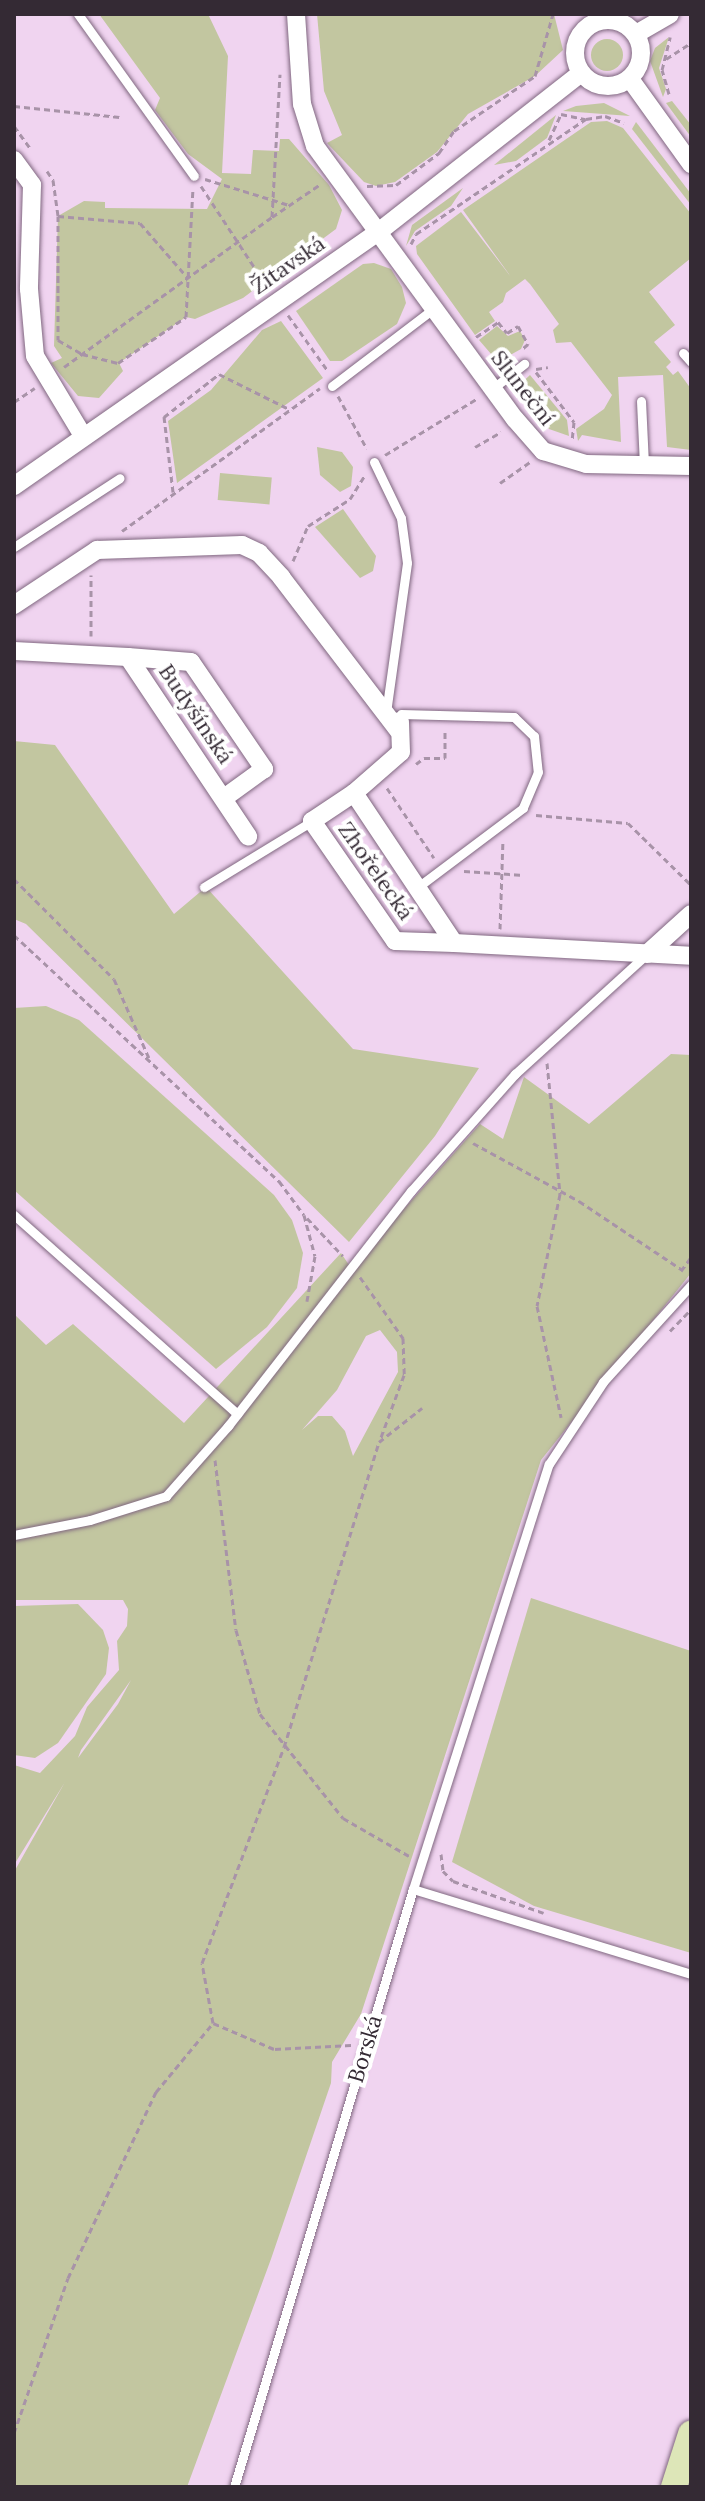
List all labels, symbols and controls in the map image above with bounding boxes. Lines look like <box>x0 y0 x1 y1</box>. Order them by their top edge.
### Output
street label: Žitavská <box>246 230 330 300</box>
street label: Sluneční <box>486 345 560 431</box>
street label: Budyšínská <box>153 659 239 769</box>
street label: Zhořelecká <box>333 817 419 925</box>
street label: Borská <box>342 2012 388 2086</box>

